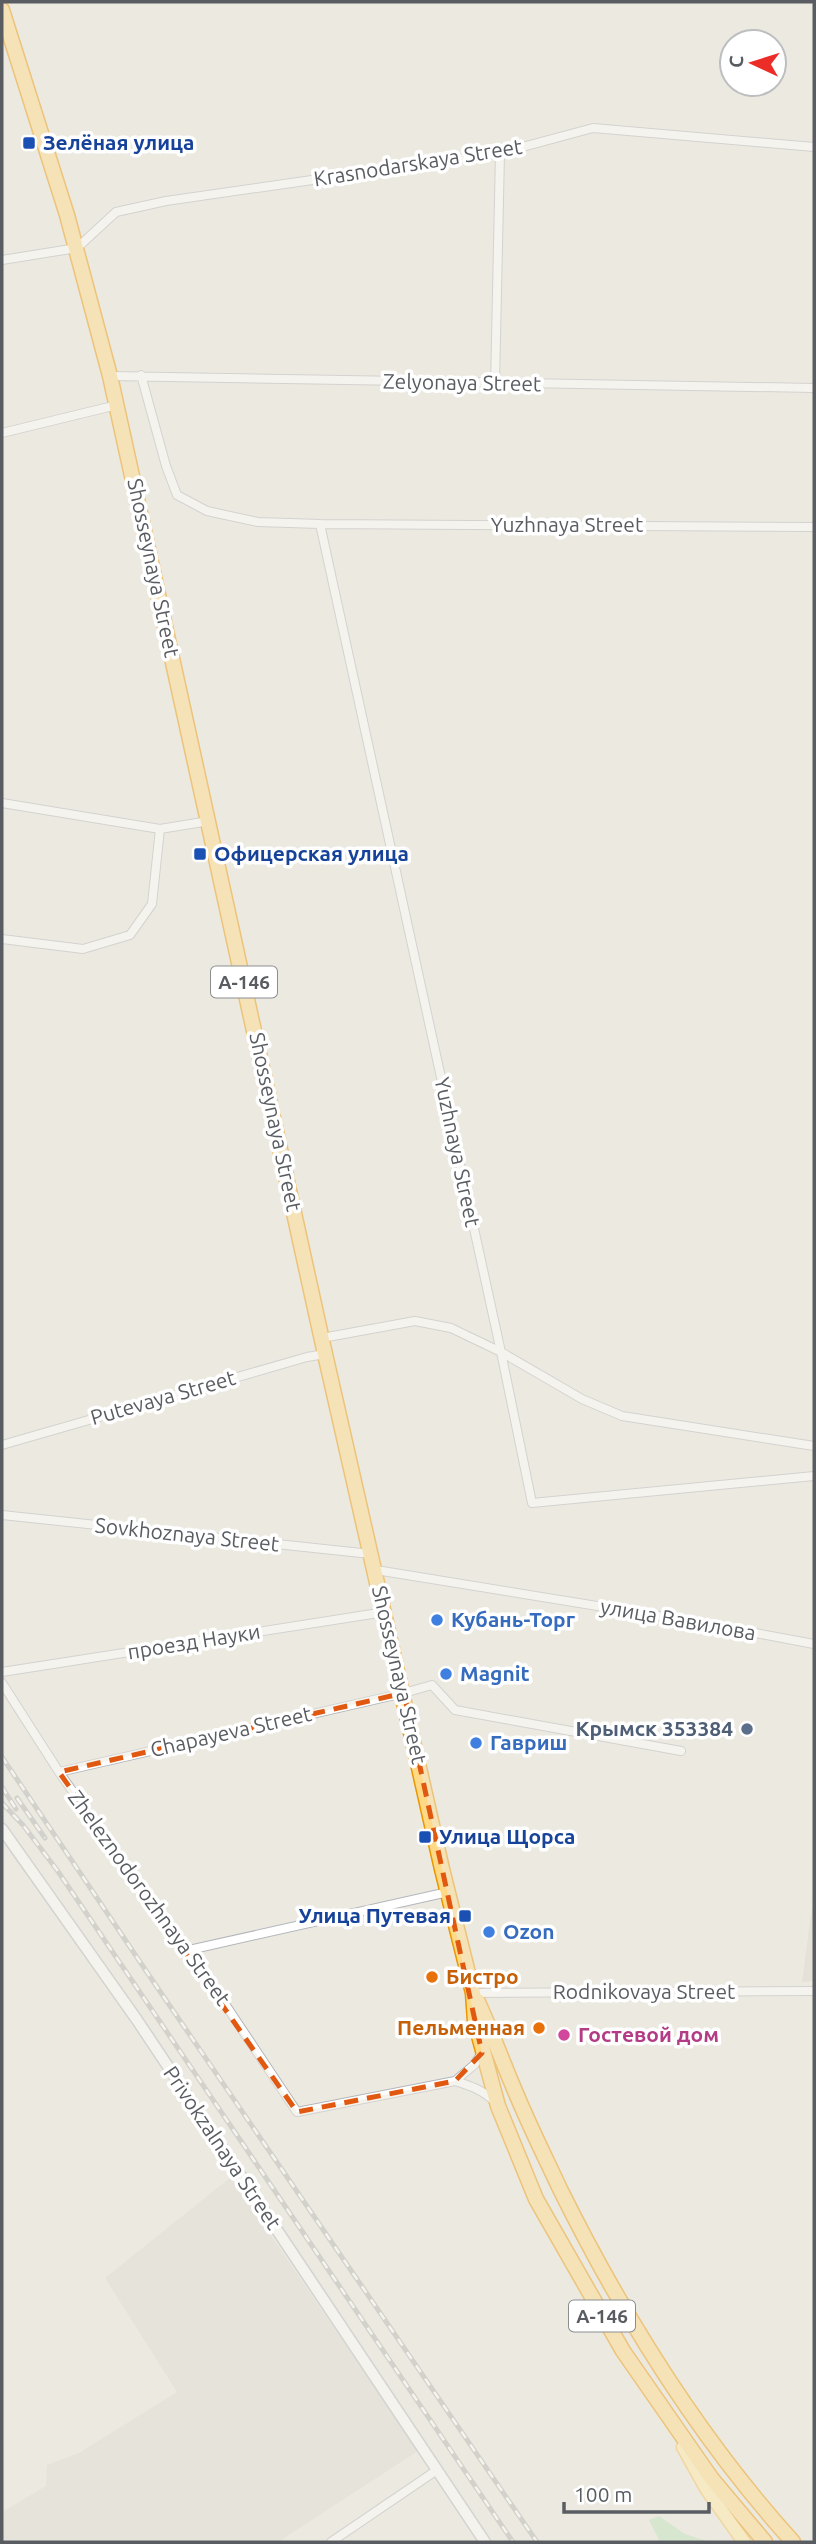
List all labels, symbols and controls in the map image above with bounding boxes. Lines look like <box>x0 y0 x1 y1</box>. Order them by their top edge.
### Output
north arrow <box>718 28 788 98</box>
text: С <box>725 55 747 69</box>
place label: Зелёная улица <box>43 130 195 154</box>
street label: Krasnodarskaya Street <box>312 134 524 190</box>
marker: Зелёная улица <box>21 135 37 151</box>
street label: Zelyonaya Street <box>383 369 541 395</box>
street label: Shosseynaya Street <box>123 476 185 659</box>
street label: Yuzhnaya Street <box>491 512 643 536</box>
place label: Офицерская улица <box>214 841 409 865</box>
marker: Офицерская улица <box>192 846 208 862</box>
road number: А-146 <box>211 966 277 998</box>
street label: Shosseynaya Street <box>245 1030 307 1213</box>
street label: Yuzhnaya Street <box>430 1075 486 1229</box>
street label: Putevaya Street <box>87 1365 238 1429</box>
street label: Sovkhoznaya Street <box>94 1512 280 1556</box>
street label: Shosseynaya Street <box>368 1583 432 1766</box>
street label: улица Вавилова <box>599 1594 758 1644</box>
place label: Кубань-Торг <box>451 1607 576 1631</box>
marker: Кубань-Торг <box>429 1612 445 1628</box>
street label: проезд Науки <box>126 1619 262 1663</box>
place label: Magnit <box>460 1661 530 1685</box>
marker: Magnit <box>438 1666 454 1682</box>
street label: Chapayeva Street <box>148 1701 314 1761</box>
place label: Крымск 353384 <box>575 1716 733 1740</box>
marker: Крымск 353384 <box>739 1721 755 1737</box>
place label: Гавриш <box>490 1730 567 1754</box>
marker: Гавриш <box>468 1735 484 1751</box>
street label: Zheleznodorozhnaya Street <box>64 1785 236 2010</box>
place label: Улица Щорса <box>439 1824 575 1848</box>
marker: Улица Щорса <box>417 1829 433 1845</box>
place label: Улица Путевая <box>299 1903 451 1927</box>
marker: Улица Путевая <box>457 1908 473 1924</box>
place label: Ozon <box>503 1919 554 1943</box>
marker: Ozon <box>481 1924 497 1940</box>
place label: Бистро <box>446 1964 519 1988</box>
marker: Бистро <box>424 1969 440 1985</box>
street label: Rodnikovaya Street <box>553 1979 735 2003</box>
place label: Пельменная <box>397 2015 525 2039</box>
marker: Пельменная <box>531 2020 547 2036</box>
place label: Гостевой дом <box>578 2022 719 2046</box>
marker: Гостевой дом <box>556 2027 572 2043</box>
street label: Privokzalnaya Street <box>159 2061 286 2234</box>
road number: А-146 <box>569 2300 635 2332</box>
scale bar <box>564 2470 709 2514</box>
text: 100 m <box>574 2482 632 2506</box>

